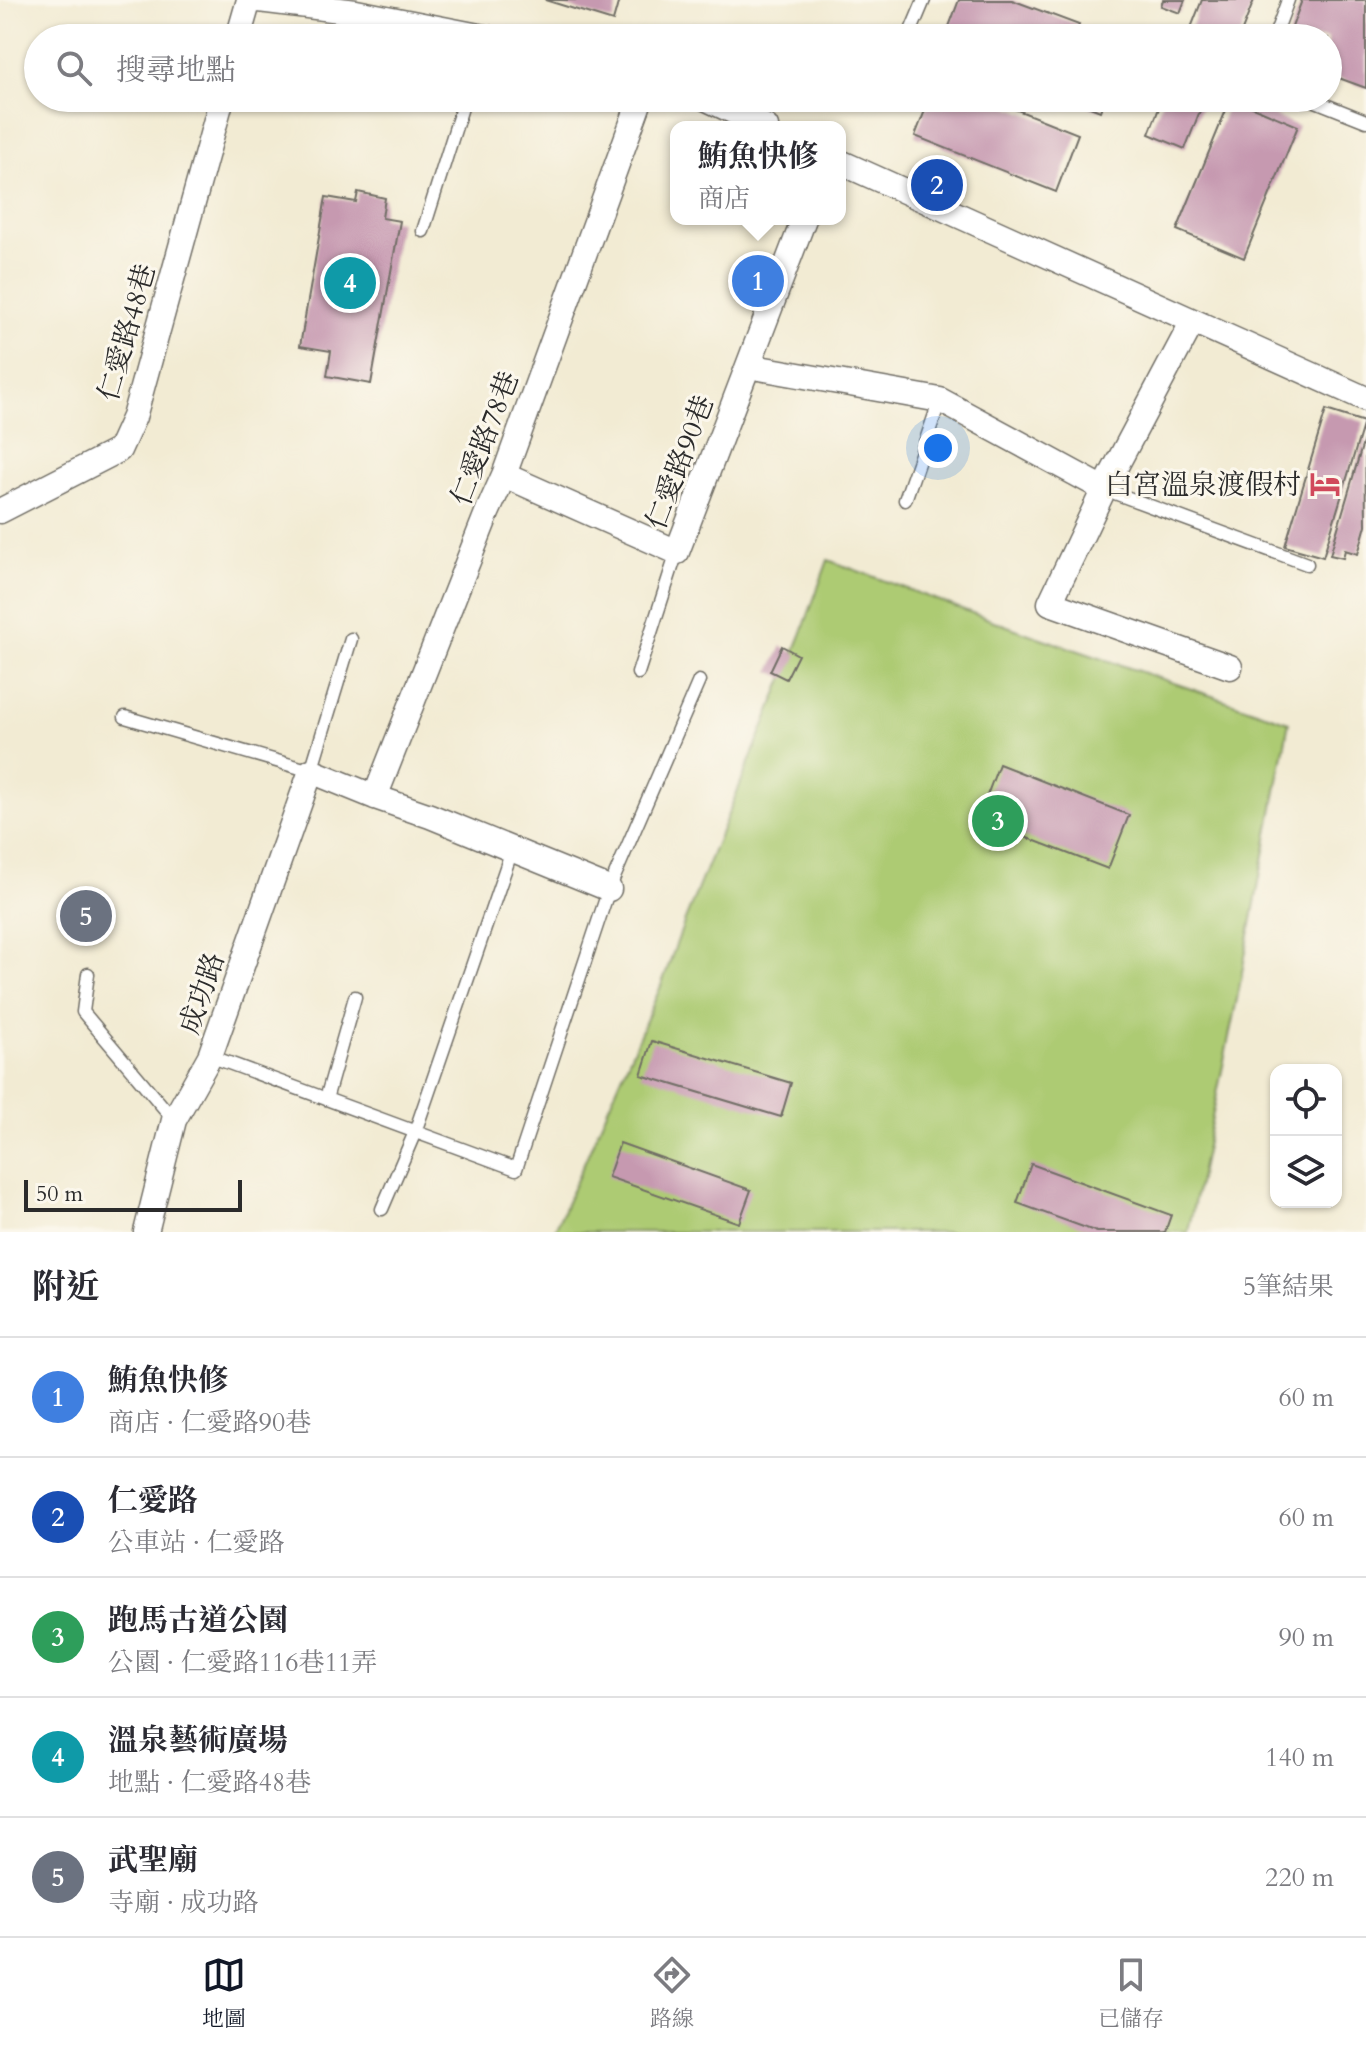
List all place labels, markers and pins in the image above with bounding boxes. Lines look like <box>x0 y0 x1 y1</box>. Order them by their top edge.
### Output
pin: 2 <box>911 155 963 215</box>
pin: 1 <box>732 251 784 311</box>
pin: 4 <box>324 253 376 313</box>
place label: 白宮溫泉渡假村 <box>1105 466 1301 504</box>
hotel icon: 白宮溫泉渡假村 <box>1308 467 1342 501</box>
pin: 3 <box>972 791 1024 851</box>
pin: 5 <box>60 886 112 946</box>

